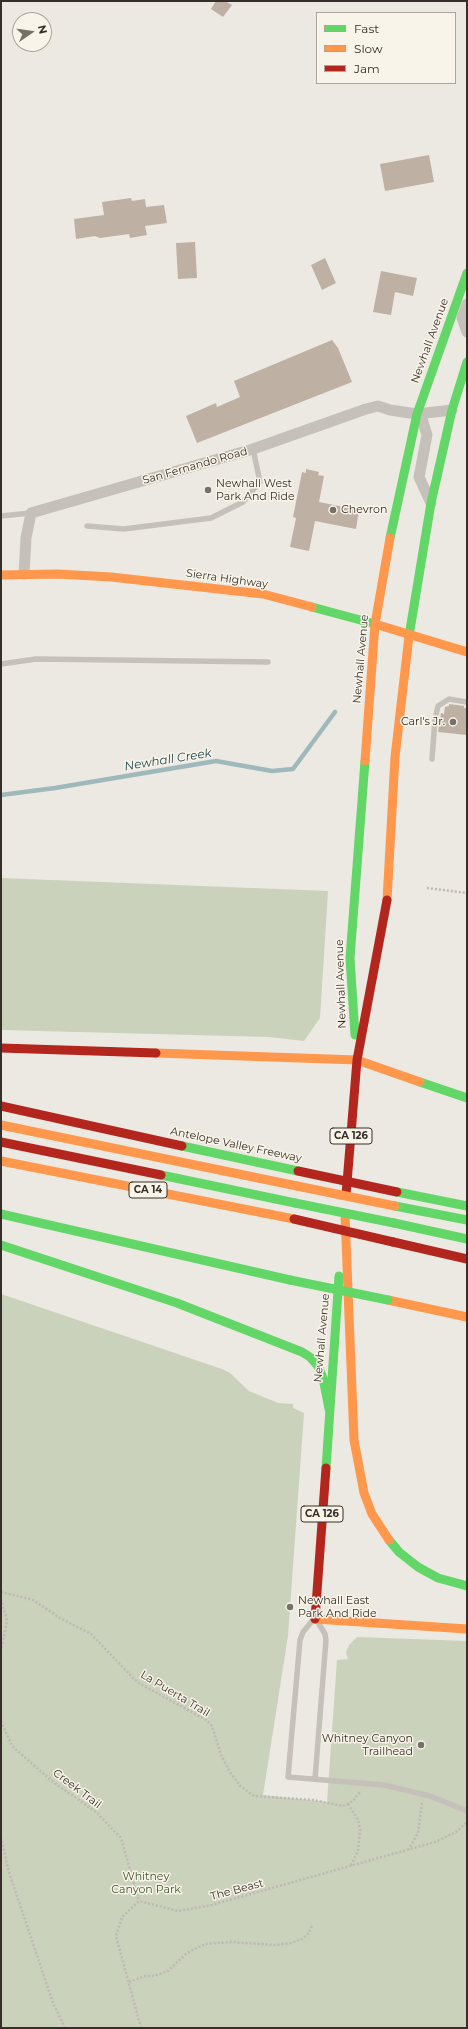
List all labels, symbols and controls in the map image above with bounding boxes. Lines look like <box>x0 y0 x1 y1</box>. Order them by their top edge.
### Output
north arrow <box>12 12 52 52</box>
legend <box>316 12 456 84</box>
text: Fast <box>354 21 379 36</box>
text: N <box>35 24 51 35</box>
text: Slow <box>354 41 383 56</box>
text: Jam <box>354 61 380 76</box>
street label: Newhall Avenue <box>409 297 451 385</box>
street label: San Fernando Road <box>141 445 249 487</box>
place label: Newhall West Park And Ride <box>216 477 295 503</box>
marker: Newhall West Park And Ride <box>203 485 213 495</box>
place label: Chevron <box>341 503 387 517</box>
marker: Chevron <box>328 505 338 515</box>
street label: Sierra Highway <box>185 567 269 591</box>
street label: Newhall Avenue <box>351 614 371 704</box>
place label: Carl's Jr. <box>401 715 445 729</box>
marker: Carl's Jr. <box>448 717 458 727</box>
water label: Newhall Creek <box>123 746 213 774</box>
street label: Newhall Avenue <box>333 939 349 1029</box>
street label: Antelope Valley Freeway <box>169 1125 303 1165</box>
road number: CA 126 <box>330 1128 372 1144</box>
road number: CA 14 <box>129 1182 167 1198</box>
street label: Newhall Avenue <box>312 1293 332 1383</box>
road number: CA 126 <box>301 1506 343 1522</box>
place label: Newhall East Park And Ride <box>298 1594 377 1620</box>
marker: Newhall East Park And Ride <box>285 1602 295 1612</box>
street label: La Puerta Trail <box>138 1668 212 1720</box>
place label: Whitney Canyon Trailhead <box>322 1732 413 1758</box>
marker: Whitney Canyon Trailhead <box>416 1740 426 1750</box>
street label: Creek Trail <box>50 1766 104 1812</box>
park label: Whitney Canyon Park <box>111 1870 181 1896</box>
street label: The Beast <box>209 1877 265 1903</box>

